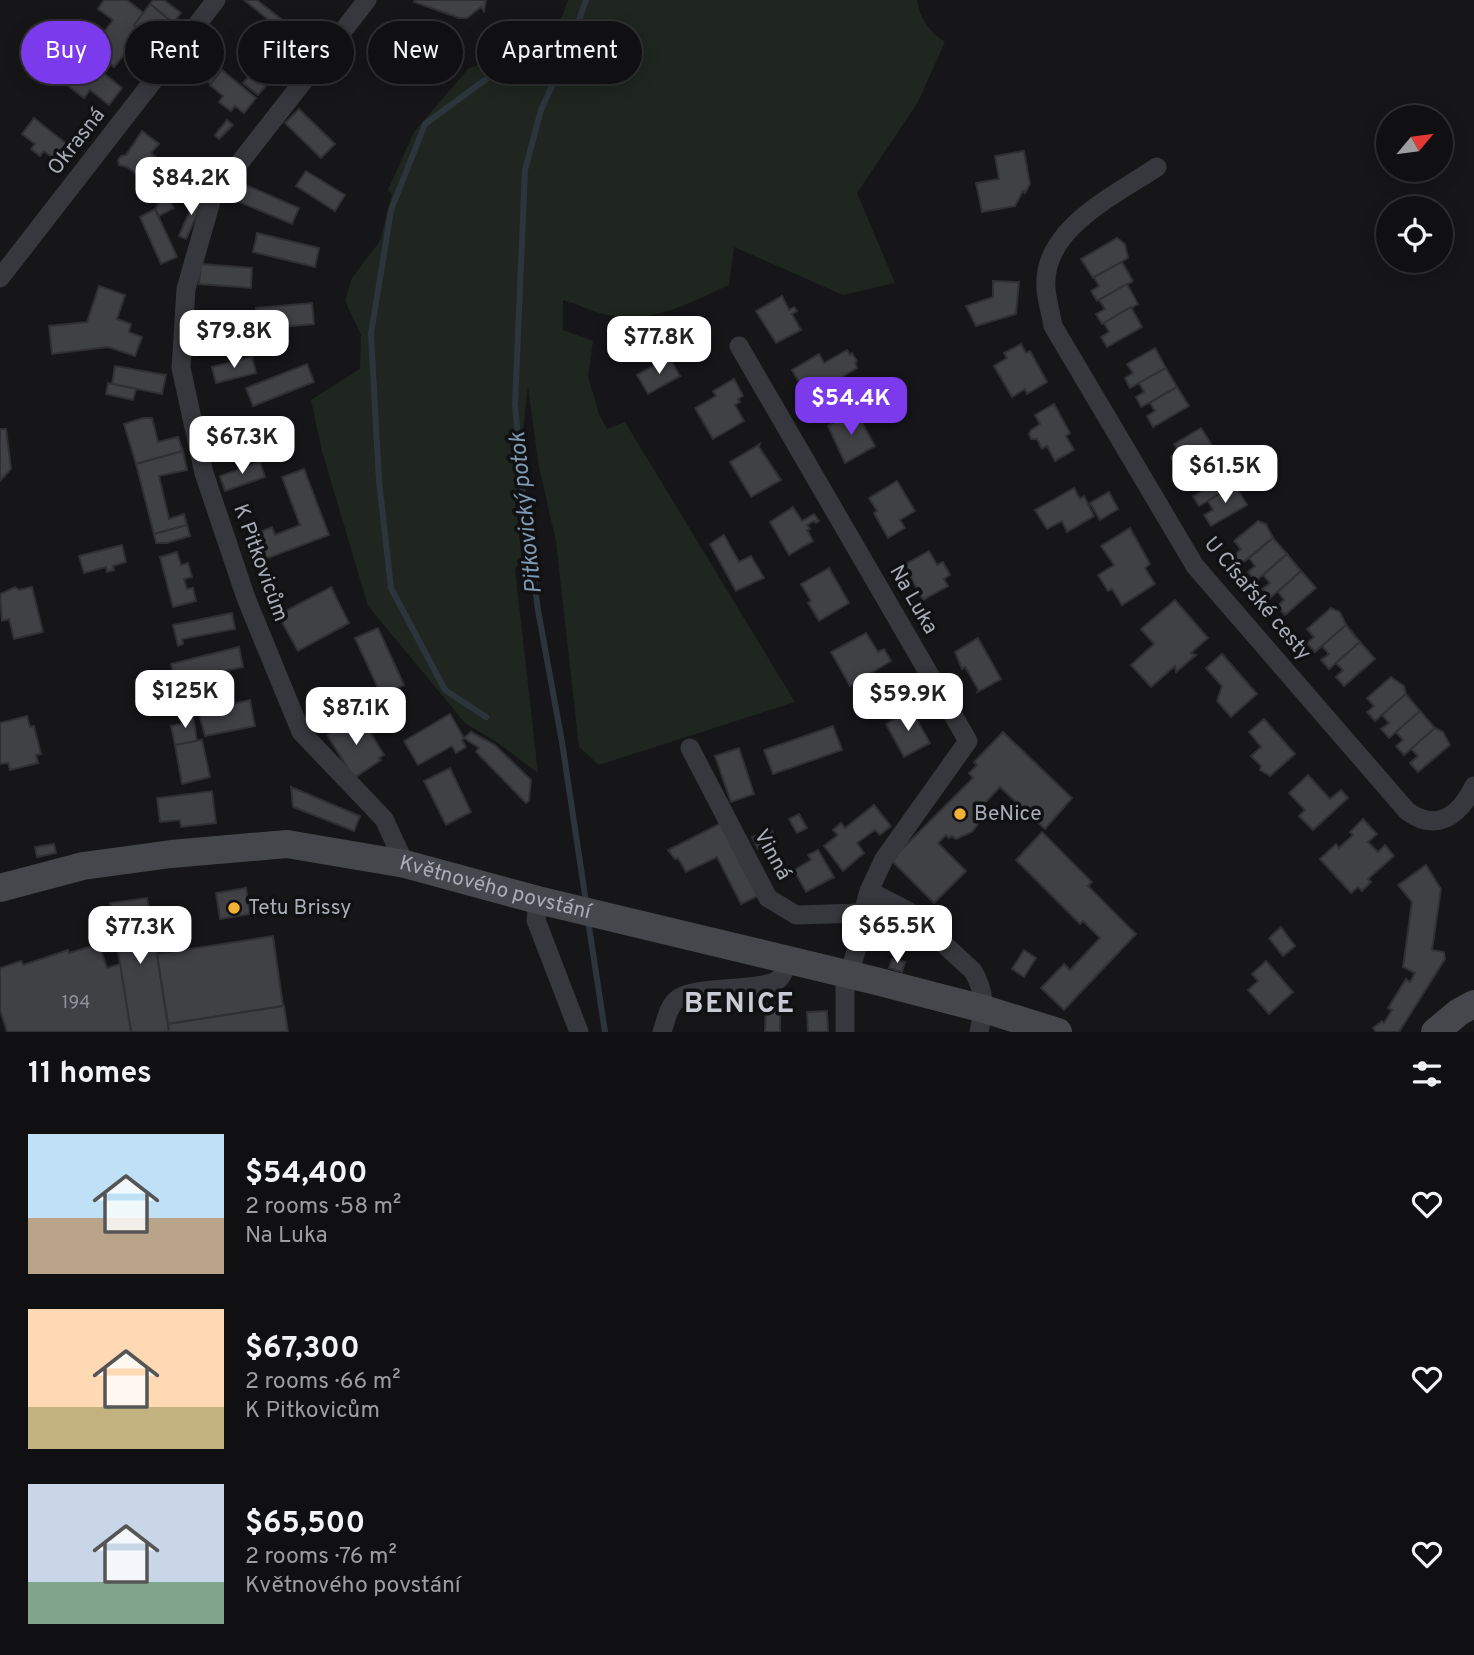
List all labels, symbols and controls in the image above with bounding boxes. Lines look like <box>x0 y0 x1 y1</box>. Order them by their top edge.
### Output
chip: Buy <box>21 21 111 84</box>
chip: Rent <box>125 21 224 84</box>
chip: Filters <box>238 21 354 84</box>
chip: New <box>368 21 463 84</box>
chip: Apartment <box>477 21 642 84</box>
street label: Okrasná <box>42 103 112 181</box>
north arrow <box>1376 105 1452 182</box>
map controls <box>1376 105 1453 273</box>
pin: $84.2K <box>134 158 248 217</box>
text: $84.2K <box>151 165 231 194</box>
button: locate <box>1376 196 1453 273</box>
pin: $79.8K <box>177 310 291 370</box>
pin: $77.8K <box>602 316 716 376</box>
text: $79.8K <box>196 318 272 347</box>
text: $77.8K <box>623 324 695 353</box>
pin: $54.4K <box>794 378 908 437</box>
text: $54.4K <box>811 385 891 414</box>
pin: $67.3K <box>185 416 299 476</box>
text: $67.3K <box>205 424 279 453</box>
water label: Pitkovický potok <box>504 430 550 595</box>
pin: $61.5K <box>1168 446 1282 505</box>
text: $61.5K <box>1188 453 1262 482</box>
street label: K Pitkovicům <box>226 501 294 625</box>
street label: U Císařské cesty <box>1197 531 1317 667</box>
street label: Na Luka <box>882 561 944 639</box>
pin: $125K <box>136 670 234 730</box>
pin: $59.9K <box>851 674 965 733</box>
text: $125K <box>151 678 219 707</box>
text: $59.9K <box>869 681 947 710</box>
pin: $87.1K <box>299 688 413 747</box>
text: $87.1K <box>322 695 390 724</box>
place label: BeNice <box>974 801 1041 828</box>
marker: BeNice <box>952 806 968 822</box>
street label: Vinná <box>747 825 797 885</box>
street label: Květnového povstání <box>396 850 595 926</box>
place label: Tetu Brissy <box>248 895 351 922</box>
marker: Tetu Brissy <box>226 900 242 916</box>
pin: $77.3K <box>83 906 197 966</box>
pin: $65.5K <box>840 906 954 965</box>
text: $65.5K <box>858 913 936 942</box>
text: $77.3K <box>104 914 176 943</box>
district label: BENICE <box>684 987 796 1023</box>
house number: 194 <box>62 992 90 1015</box>
icon: filters <box>1408 1055 1446 1093</box>
text: 11 homes <box>28 1056 152 1093</box>
text: $54,400 <box>245 1156 368 1193</box>
icon: home <box>84 1162 168 1246</box>
icon: heart <box>1408 1185 1446 1223</box>
text: 2 rooms · 58 m² <box>245 1193 401 1222</box>
text: Na Luka <box>245 1222 328 1251</box>
text: $67,300 <box>245 1331 360 1368</box>
icon: home <box>84 1337 168 1421</box>
icon: heart <box>1408 1360 1446 1398</box>
text: 2 rooms · 66 m² <box>245 1368 401 1397</box>
text: K Pitkovicům <box>245 1397 380 1426</box>
text: $65,500 <box>245 1506 365 1543</box>
icon: home <box>84 1512 168 1596</box>
icon: heart <box>1408 1535 1446 1573</box>
text: 2 rooms · 76 m² <box>245 1543 397 1572</box>
text: Květnového povstání <box>245 1572 461 1601</box>

